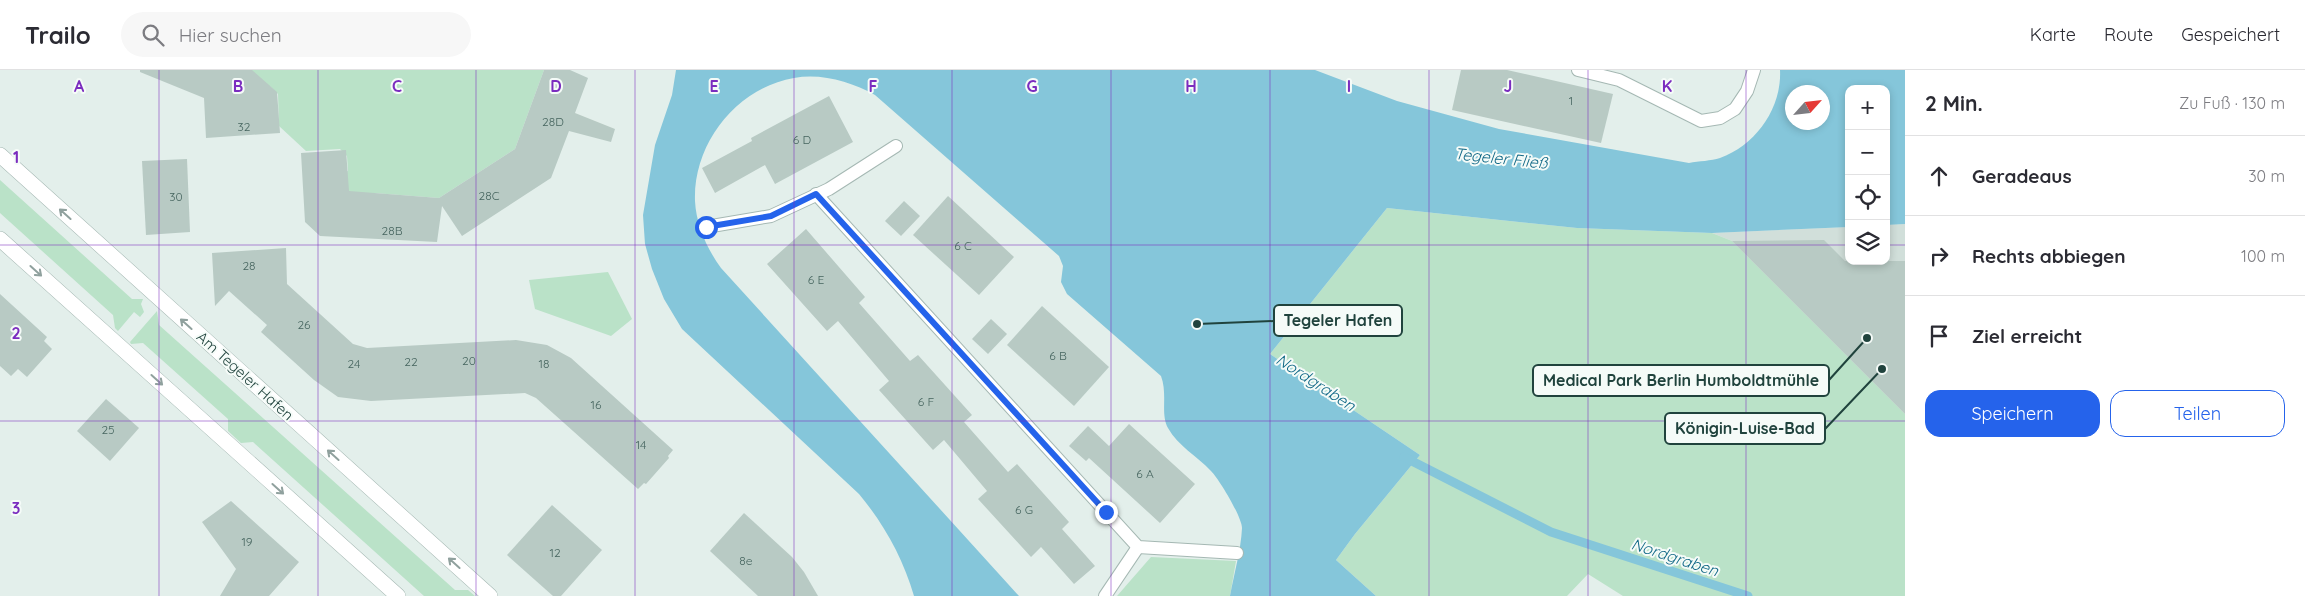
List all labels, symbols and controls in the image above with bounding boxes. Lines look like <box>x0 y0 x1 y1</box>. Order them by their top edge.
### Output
search box <box>121 12 471 57</box>
text: Trailo <box>25 20 91 50</box>
icon: search <box>139 21 167 49</box>
text: Hier suchen <box>179 23 282 47</box>
text: Karte <box>2030 23 2076 46</box>
text: Route <box>2104 23 2153 46</box>
text: Gespeichert <box>2181 23 2280 46</box>
text: A <box>74 76 85 96</box>
text: B <box>233 76 243 96</box>
text: C <box>392 76 402 96</box>
text: D <box>550 76 562 96</box>
text: E <box>709 76 719 96</box>
text: F <box>869 76 878 96</box>
text: G <box>1026 76 1038 96</box>
text: H <box>1185 76 1197 96</box>
text: I <box>1347 76 1351 96</box>
text: J <box>1504 76 1512 96</box>
text: K <box>1662 76 1672 96</box>
north arrow <box>1785 85 1830 130</box>
map controls <box>1845 85 1890 265</box>
button: + <box>1845 85 1890 130</box>
text: 2 Min. <box>1925 90 1983 116</box>
house number: 1 <box>1569 93 1573 108</box>
text: Zu Fuß · 130 m <box>2179 93 2285 113</box>
house number: 28D <box>542 114 564 129</box>
house number: 32 <box>238 119 251 134</box>
button: − <box>1845 130 1890 175</box>
house number: 6 D <box>793 132 812 147</box>
water label: Tegeler Fließ <box>1454 143 1550 173</box>
text: 1 <box>13 147 19 167</box>
icon: ahead <box>1925 162 1953 190</box>
text: Geradeaus <box>1972 164 2072 188</box>
text: 30 m <box>2248 166 2285 186</box>
button: locate <box>1845 175 1890 220</box>
house number: 28C <box>479 188 500 203</box>
house number: 30 <box>169 189 183 204</box>
one-way arrow <box>59 208 72 220</box>
route start <box>695 216 718 239</box>
button: layers <box>1845 220 1890 265</box>
house number: 28B <box>382 223 403 238</box>
house number: 6 C <box>954 238 972 253</box>
icon: right <box>1925 242 1953 270</box>
text: Rechts abbiegen <box>1972 244 2125 268</box>
text: 100 m <box>2241 246 2285 266</box>
house number: 28 <box>242 258 256 273</box>
one-way arrow <box>30 265 43 277</box>
house number: 6 E <box>808 272 824 287</box>
callout: Tegeler Hafen <box>1274 305 1402 336</box>
text: Tegeler Hafen <box>1284 310 1392 330</box>
house number: 26 <box>297 317 311 332</box>
one-way arrow <box>179 318 192 329</box>
icon: arrive <box>1925 322 1953 350</box>
text: 2 <box>11 323 21 343</box>
text: Ziel erreicht <box>1972 324 2082 348</box>
street label: Am Tegeler Hafen <box>193 327 298 424</box>
house number: 6 B <box>1049 348 1067 363</box>
water label: Nordgraben <box>1273 349 1360 415</box>
house number: 20 <box>462 353 476 368</box>
house number: 22 <box>404 354 418 369</box>
house number: 24 <box>348 356 360 371</box>
house number: 18 <box>539 356 549 371</box>
callout: Medical Park Berlin Humboldtmühle <box>1533 365 1829 396</box>
text: Medical Park Berlin Humboldtmühle <box>1543 370 1819 390</box>
one-way arrow <box>150 374 163 386</box>
button: Speichern <box>1925 390 2100 437</box>
button: Teilen <box>2110 390 2285 437</box>
house number: 6 F <box>918 394 934 409</box>
house number: 16 <box>591 397 602 412</box>
callout: Königin-Luise-Bad <box>1665 413 1825 444</box>
text: Königin-Luise-Bad <box>1675 418 1815 438</box>
house number: 25 <box>101 422 115 437</box>
house number: 14 <box>636 437 646 452</box>
one-way arrow <box>326 449 339 461</box>
house number: 6 A <box>1136 466 1154 481</box>
one-way arrow <box>271 483 284 494</box>
text: 3 <box>12 498 20 518</box>
route end <box>1095 501 1118 524</box>
house number: 6 G <box>1015 502 1033 517</box>
house number: 19 <box>241 534 253 549</box>
water label: Nordgraben <box>1629 534 1722 581</box>
house number: 12 <box>549 545 561 560</box>
house number: 8e <box>739 553 753 568</box>
one-way arrow <box>448 558 461 569</box>

